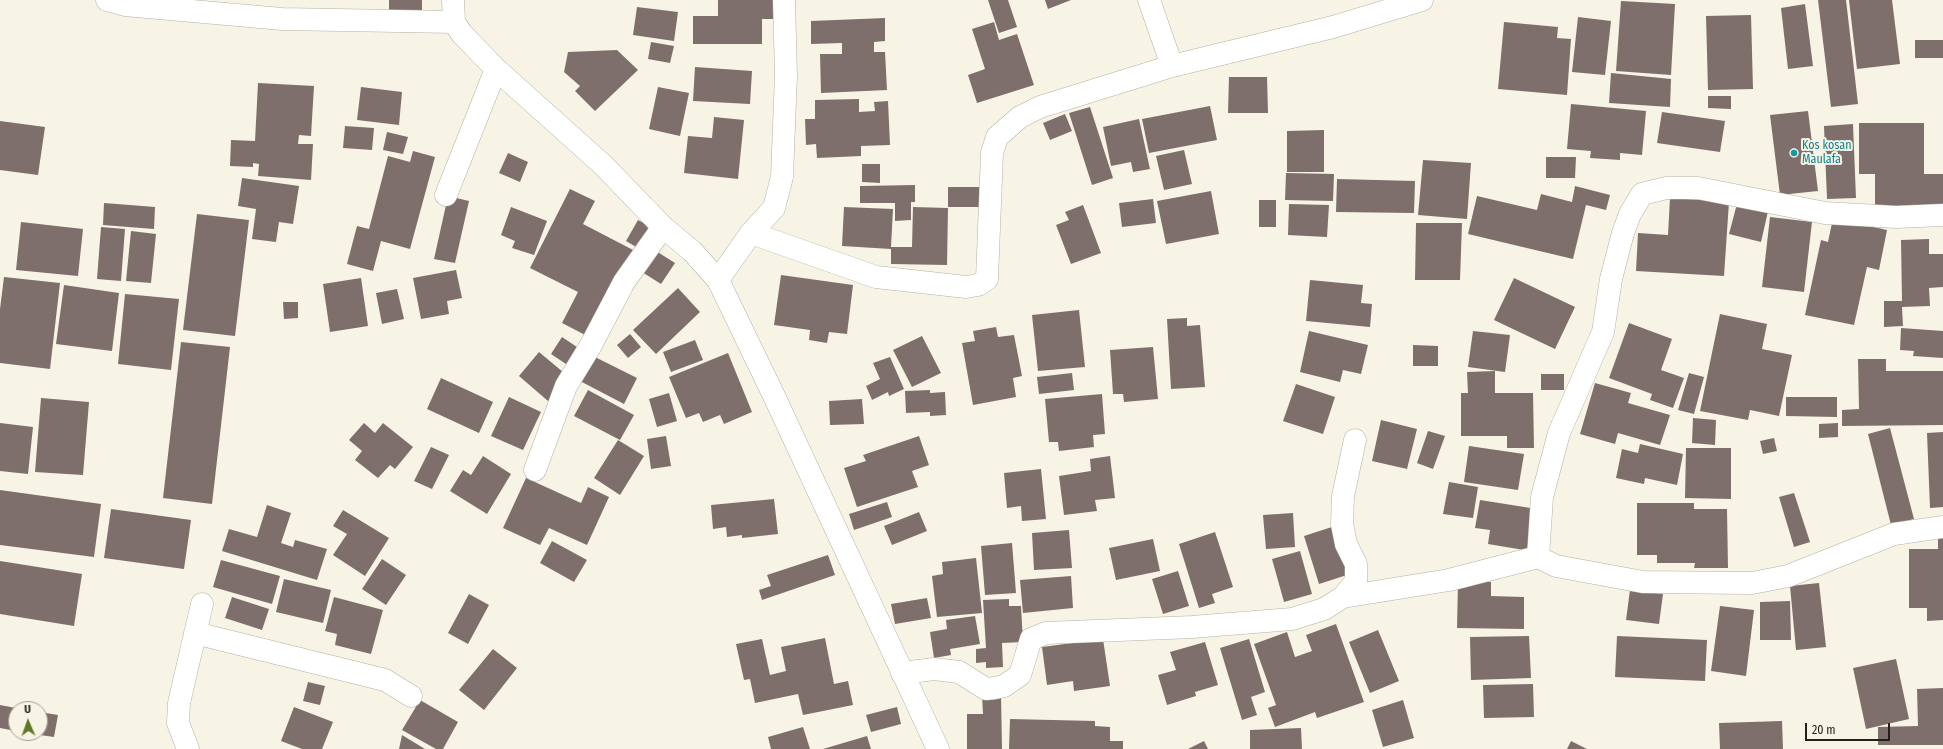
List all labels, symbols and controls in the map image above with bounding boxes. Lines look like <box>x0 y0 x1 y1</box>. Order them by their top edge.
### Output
place label: Kos kosan Maulafa <box>1802 139 1851 167</box>
marker: Kos kosan Maulafa <box>1789 148 1799 158</box>
north arrow <box>8 701 48 741</box>
text: U <box>24 703 31 716</box>
scale bar <box>1807 715 1892 741</box>
text: 20 m <box>1812 723 1836 737</box>

